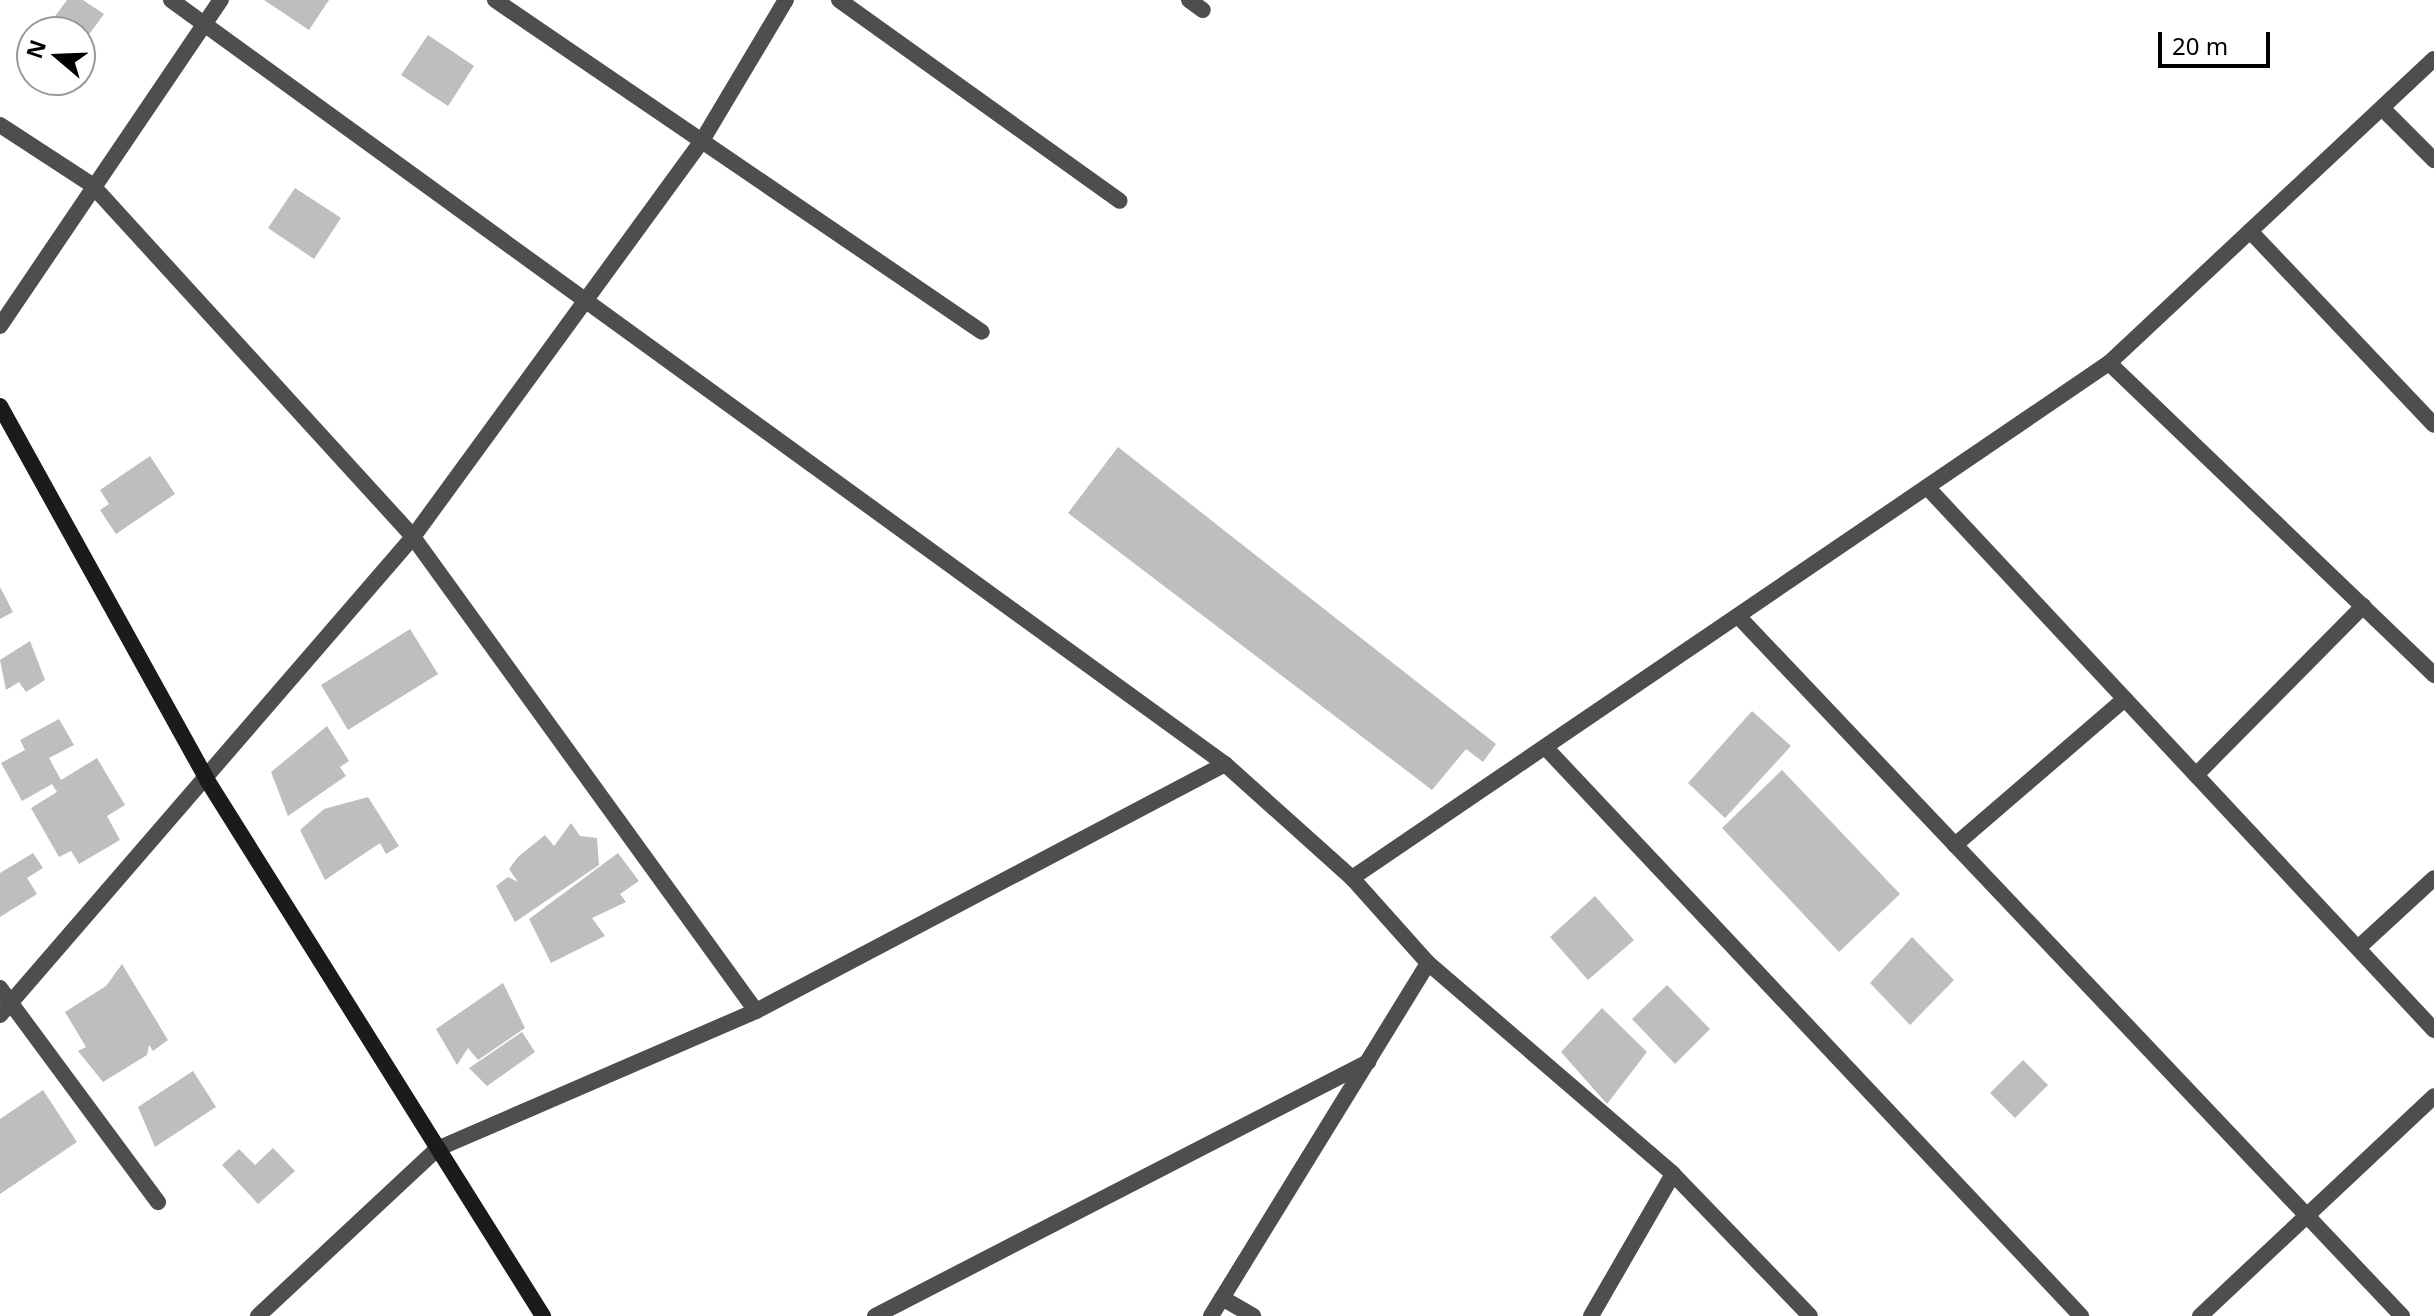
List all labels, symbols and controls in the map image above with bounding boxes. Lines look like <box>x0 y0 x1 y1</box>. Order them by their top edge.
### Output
north arrow <box>16 16 96 96</box>
scale bar <box>2162 16 2274 66</box>
text: 20 m <box>2172 29 2228 62</box>
text: N <box>18 36 52 62</box>

